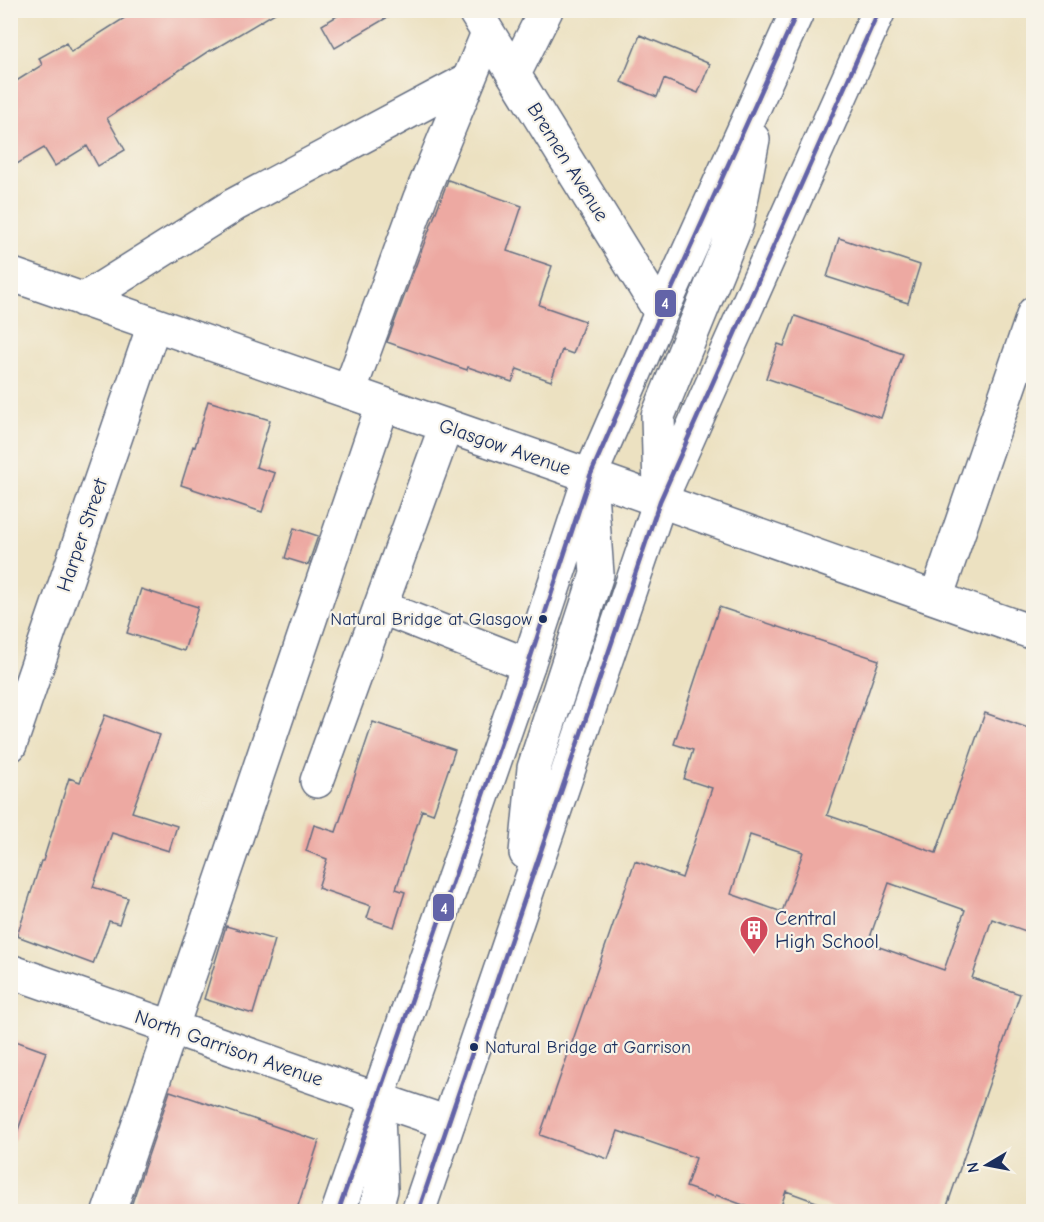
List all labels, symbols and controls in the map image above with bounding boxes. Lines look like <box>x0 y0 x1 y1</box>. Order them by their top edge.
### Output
street label: Bremen Avenue <box>522 99 614 225</box>
line badge: 4 <box>654 289 677 318</box>
text: 4 <box>661 295 669 313</box>
street label: Glasgow Avenue <box>436 414 574 480</box>
street label: Harper Street <box>52 474 113 595</box>
place label: Natural Bridge at Glasgow <box>330 609 532 630</box>
marker: Natural Bridge at Glasgow <box>537 613 549 625</box>
line badge: 4 <box>432 893 455 922</box>
text: 4 <box>440 900 448 918</box>
place label: Central High School <box>775 907 879 953</box>
building icon: Central High School <box>738 914 770 956</box>
street label: North Garrison Avenue <box>132 1005 326 1091</box>
place label: Natural Bridge at Garrison <box>485 1037 691 1058</box>
marker: Natural Bridge at Garrison <box>468 1041 480 1053</box>
north arrow <box>957 1135 1017 1195</box>
text: N <box>963 1161 983 1174</box>

